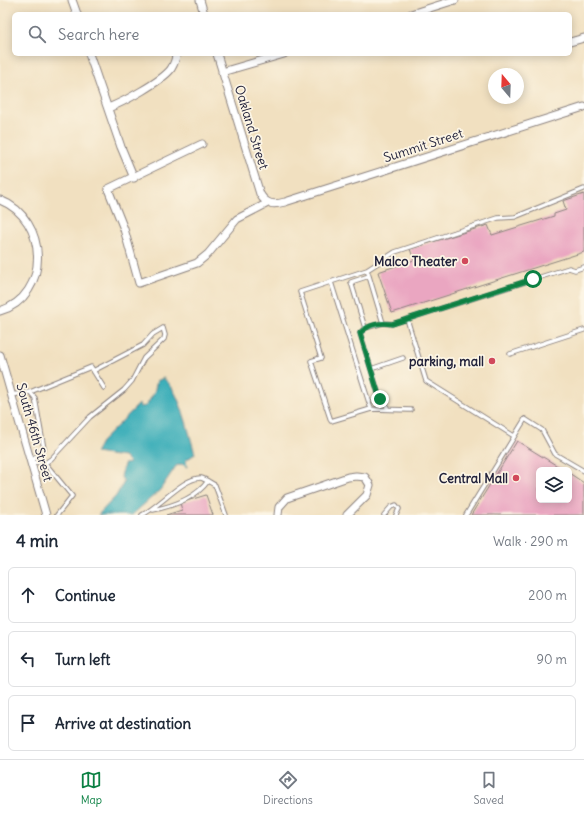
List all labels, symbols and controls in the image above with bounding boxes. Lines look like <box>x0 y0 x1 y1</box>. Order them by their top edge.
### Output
search box <box>12 12 572 56</box>
icon: search <box>26 23 48 45</box>
text: Search here <box>58 25 139 44</box>
north arrow <box>488 68 524 104</box>
street label: Oakland Street <box>231 83 273 172</box>
street label: Summit Street <box>381 124 466 166</box>
place label: Malco Theater <box>374 253 458 270</box>
marker: Malco Theater <box>460 256 470 266</box>
route start <box>524 270 542 288</box>
place label: parking, mall <box>409 353 484 370</box>
marker: parking, mall <box>487 356 497 366</box>
street label: South 46th Street <box>12 381 57 484</box>
route end <box>371 390 389 408</box>
map controls <box>536 467 572 503</box>
button: layers <box>536 467 572 503</box>
place label: Central Mall <box>439 470 508 487</box>
marker: Central Mall <box>511 473 521 483</box>
text: 4 min <box>16 530 58 552</box>
text: Walk · 290 m <box>493 533 568 550</box>
icon: ahead <box>17 584 39 606</box>
text: Continue <box>55 586 116 605</box>
text: 200 m <box>528 587 567 604</box>
icon: left <box>17 648 39 670</box>
text: Turn left <box>55 650 110 669</box>
text: 90 m <box>536 651 567 668</box>
icon: arrive <box>17 712 39 734</box>
text: Arrive at destination <box>55 714 191 733</box>
tab: Map <box>80 769 102 807</box>
tab: Directions <box>263 769 313 807</box>
tab: Saved <box>473 769 504 807</box>

